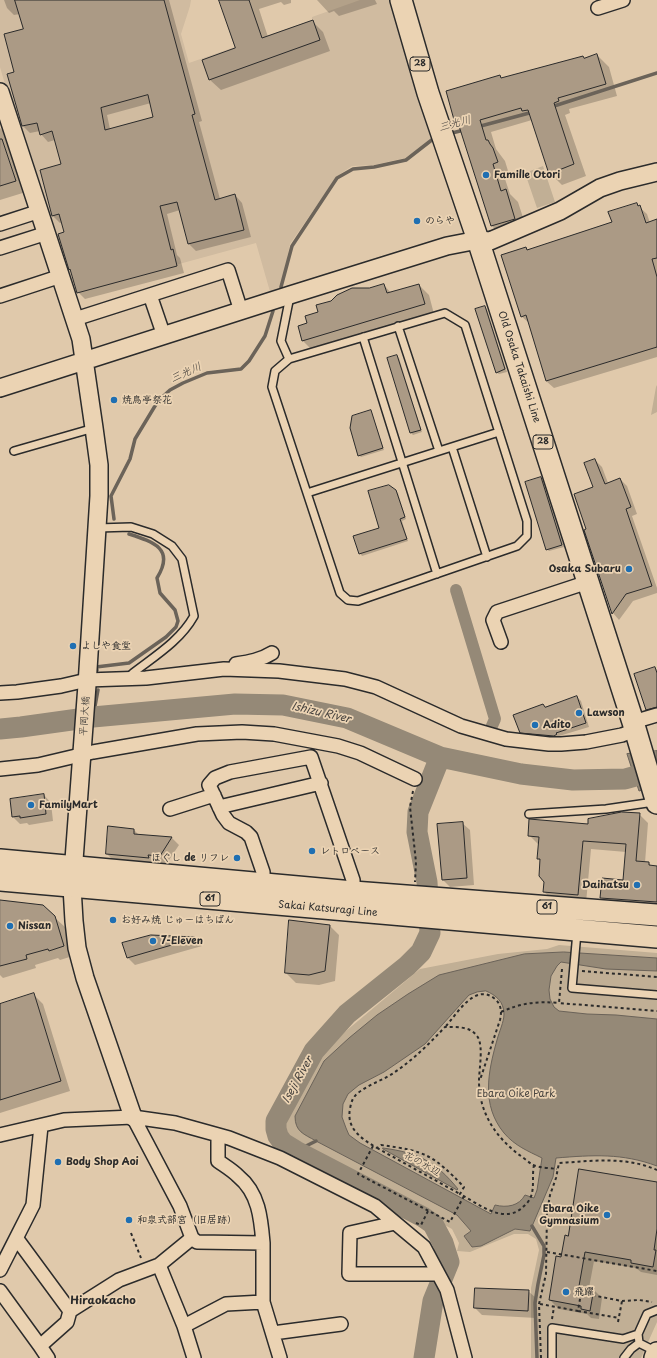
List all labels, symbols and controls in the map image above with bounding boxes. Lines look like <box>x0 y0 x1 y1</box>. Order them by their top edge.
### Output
road number: 28 <box>410 57 430 71</box>
water label: 三光川 <box>437 113 473 135</box>
place label: Famille Otori <box>494 169 560 181</box>
marker: Famille Otori <box>481 170 491 180</box>
place label: のらや <box>425 215 455 227</box>
marker: のらや <box>412 216 422 226</box>
street label: Old Osaka Takaishi Line <box>495 310 543 424</box>
water label: 三光川 <box>168 360 204 386</box>
place label: 焼鳥亭祭花 <box>122 394 172 406</box>
marker: 焼鳥亭祭花 <box>109 395 119 405</box>
road number: 28 <box>533 435 553 449</box>
place label: Osaka Subaru <box>549 563 621 575</box>
marker: Osaka Subaru <box>624 564 634 574</box>
place label: よしや食堂 <box>81 640 131 652</box>
marker: よしや食堂 <box>68 641 78 651</box>
street label: 平岡大橋 <box>78 696 92 736</box>
water label: Ishizu River <box>290 700 352 726</box>
place label: Lawson <box>587 707 625 719</box>
marker: Lawson <box>574 708 584 718</box>
place label: Adito <box>543 719 571 731</box>
marker: Adito <box>530 720 540 730</box>
place label: FamilyMart <box>39 799 98 811</box>
marker: FamilyMart <box>26 800 36 810</box>
place label: レトロベース <box>320 845 380 857</box>
marker: レトロベース <box>307 846 317 856</box>
place label: ほぐし de リフレ <box>151 852 229 864</box>
marker: ほぐし de リフレ <box>232 853 242 863</box>
place label: Daihatsu <box>582 879 629 891</box>
marker: Daihatsu <box>632 880 642 890</box>
road number: 61 <box>200 892 220 906</box>
street label: Sakai Katsuragi Line <box>278 899 378 919</box>
road number: 61 <box>537 900 557 914</box>
place label: お好み焼 じゅーはちばん <box>121 914 234 926</box>
marker: お好み焼 じゅーはちばん <box>108 915 118 925</box>
place label: Nissan <box>18 920 51 932</box>
marker: Nissan <box>5 921 15 931</box>
place label: 7-Eleven <box>161 935 203 947</box>
marker: 7-Eleven <box>148 936 158 946</box>
water label: Iseji River <box>280 1054 316 1106</box>
park label: Ebara Oike Park <box>477 1088 555 1100</box>
street label: 花の水辺 <box>402 1149 442 1179</box>
place label: Body Shop Aoi <box>66 1156 139 1168</box>
marker: Body Shop Aoi <box>53 1157 63 1167</box>
place label: Ebara Oike Gymnasium <box>539 1203 599 1226</box>
marker: Ebara Oike Gymnasium <box>602 1210 612 1220</box>
place label: 和泉式部宮（旧居跡） <box>137 1214 237 1226</box>
marker: 和泉式部宮（旧居跡） <box>124 1215 134 1225</box>
place label: 飛躍 <box>574 1286 594 1298</box>
marker: 飛躍 <box>561 1287 571 1297</box>
district label: Hiraokacho <box>70 1294 136 1308</box>

